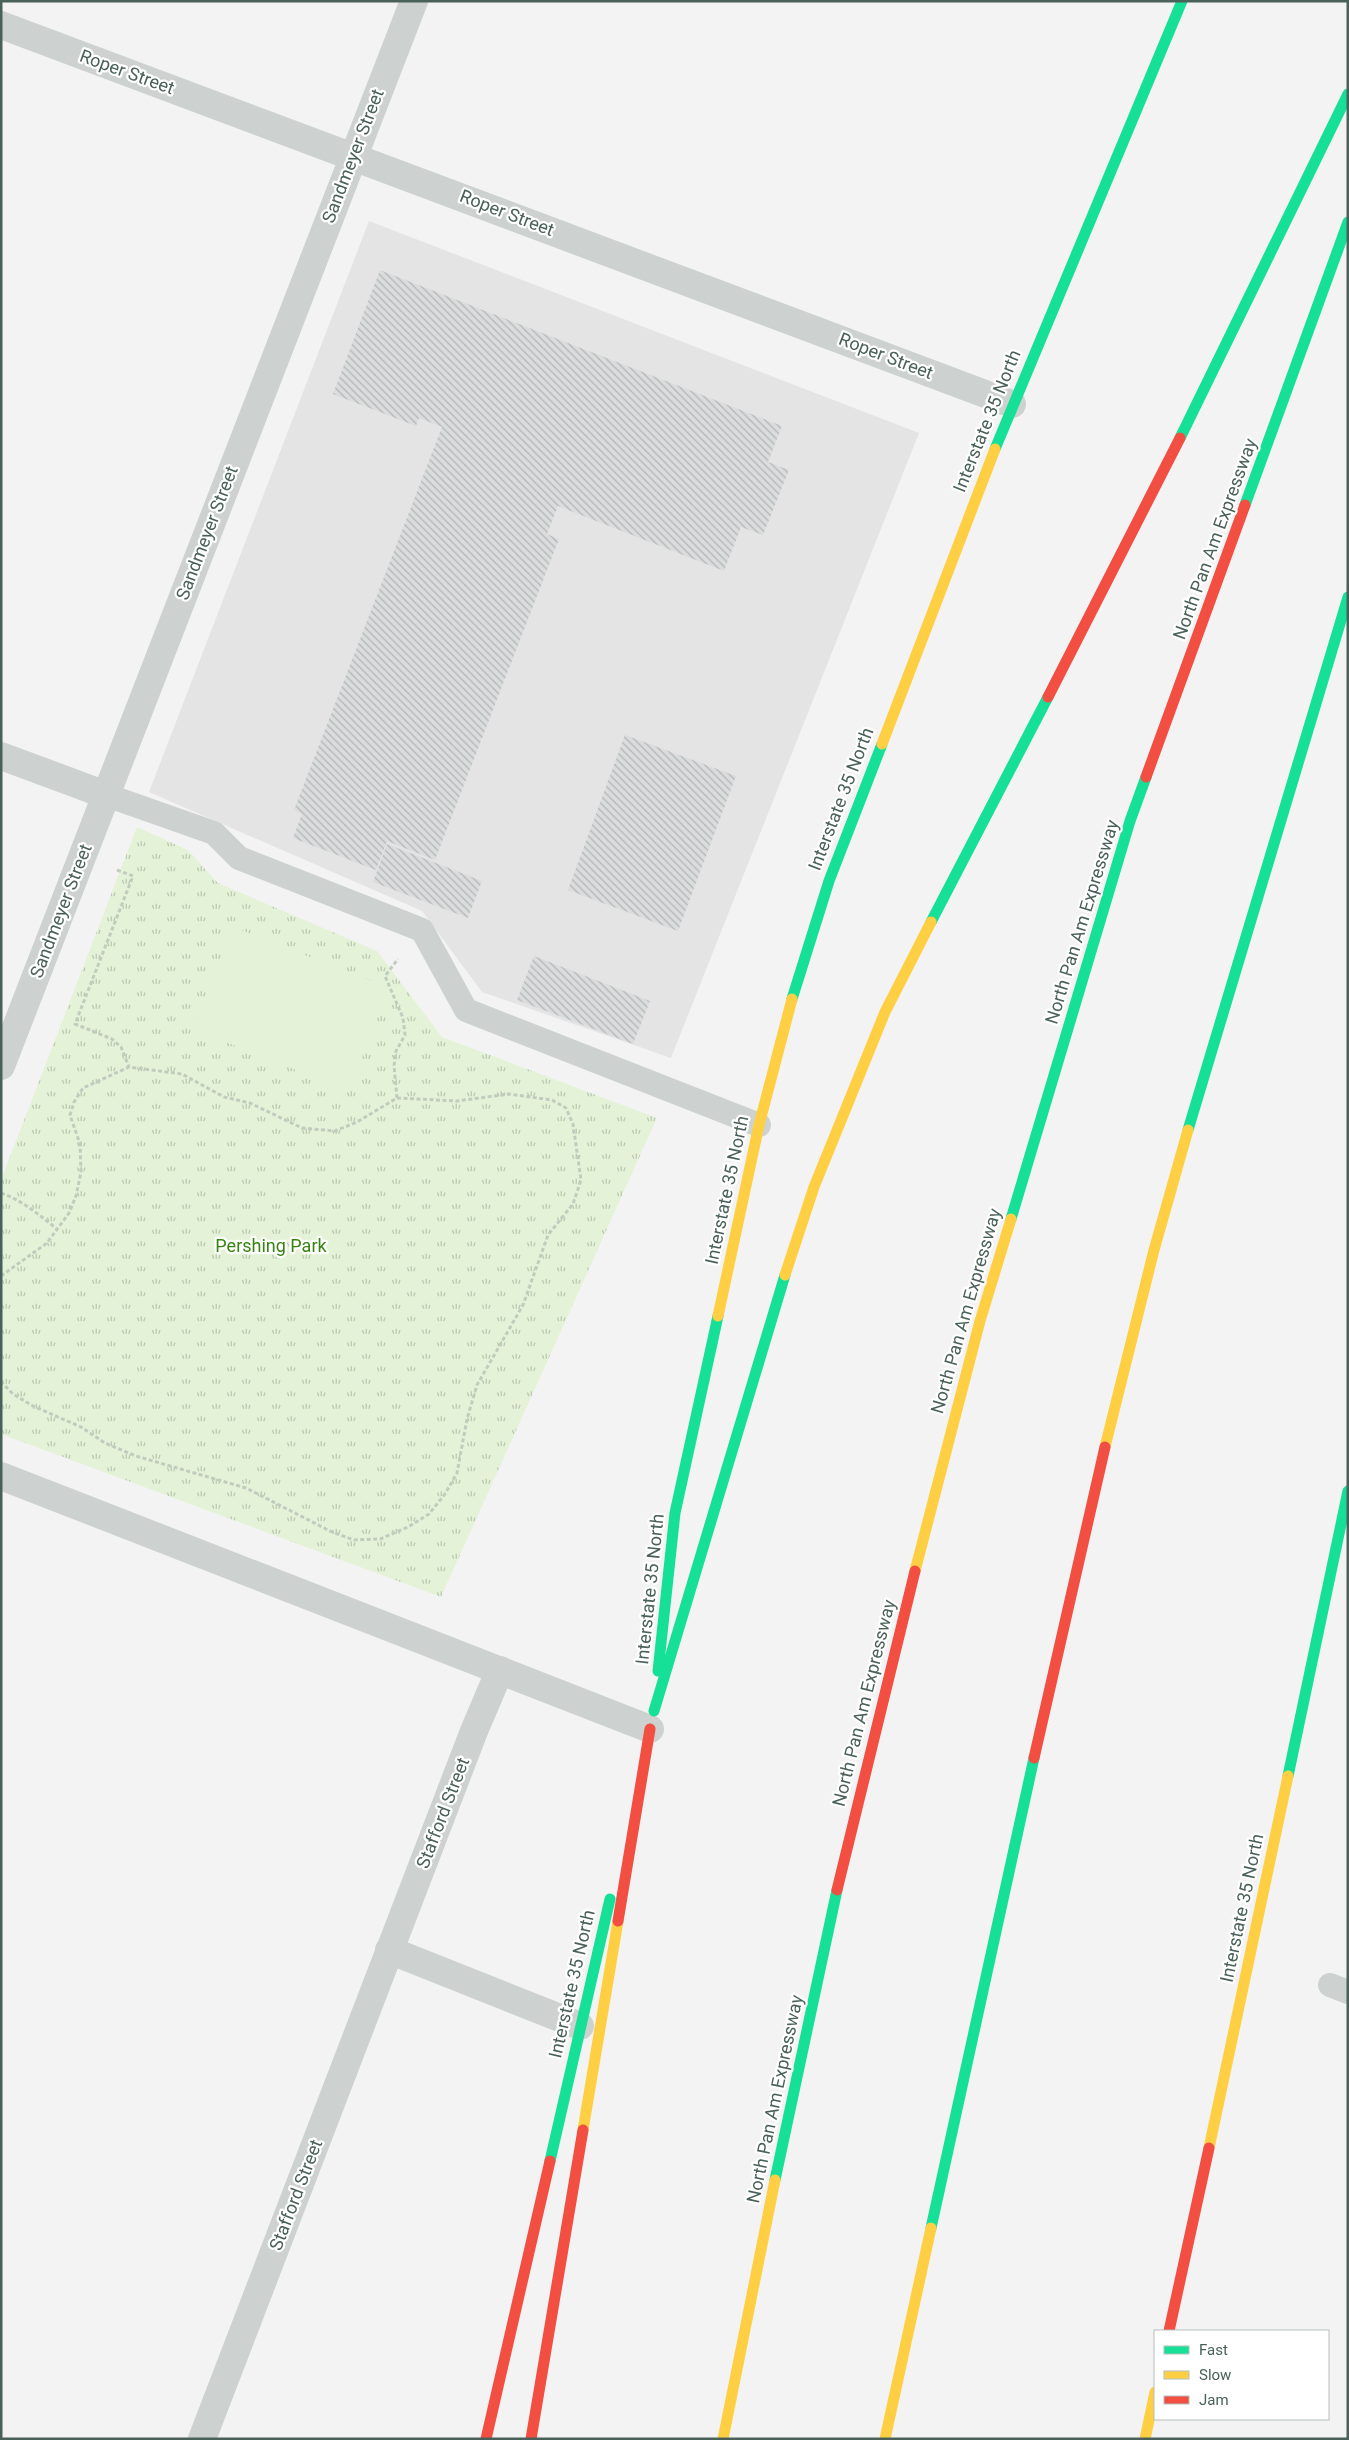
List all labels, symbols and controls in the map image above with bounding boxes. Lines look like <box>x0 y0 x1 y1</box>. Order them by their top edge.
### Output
street label: Roper Street <box>77 45 177 98</box>
street label: Sandmeyer Street <box>317 86 388 226</box>
street label: Roper Street <box>457 185 557 240</box>
street label: Roper Street <box>836 328 936 383</box>
street label: Interstate 35 North <box>948 347 1025 495</box>
street label: North Pan Am Expressway <box>1168 435 1261 642</box>
street label: Sandmeyer Street <box>171 463 242 603</box>
street label: Interstate 35 North <box>804 724 877 873</box>
street label: North Pan Am Expressway <box>1040 817 1123 1026</box>
street label: Sandmeyer Street <box>25 841 96 981</box>
street label: Interstate 35 North <box>701 1114 753 1266</box>
street label: North Pan Am Expressway <box>926 1205 1005 1416</box>
park label: Pershing Park <box>215 1235 327 1256</box>
street label: Interstate 35 North <box>631 1513 668 1665</box>
street label: North Pan Am Expressway <box>828 1597 900 1808</box>
street label: Stafford Street <box>412 1754 473 1871</box>
street label: Interstate 35 North <box>1216 1832 1268 1984</box>
street label: Interstate 35 North <box>544 1908 599 2060</box>
street label: North Pan Am Expressway <box>742 1992 807 2205</box>
street label: Stafford Street <box>265 2136 326 2253</box>
legend <box>1154 2330 1329 2420</box>
text: Fast <box>1199 2341 1228 2359</box>
text: Slow <box>1199 2366 1231 2384</box>
text: Jam <box>1199 2391 1229 2409</box>

